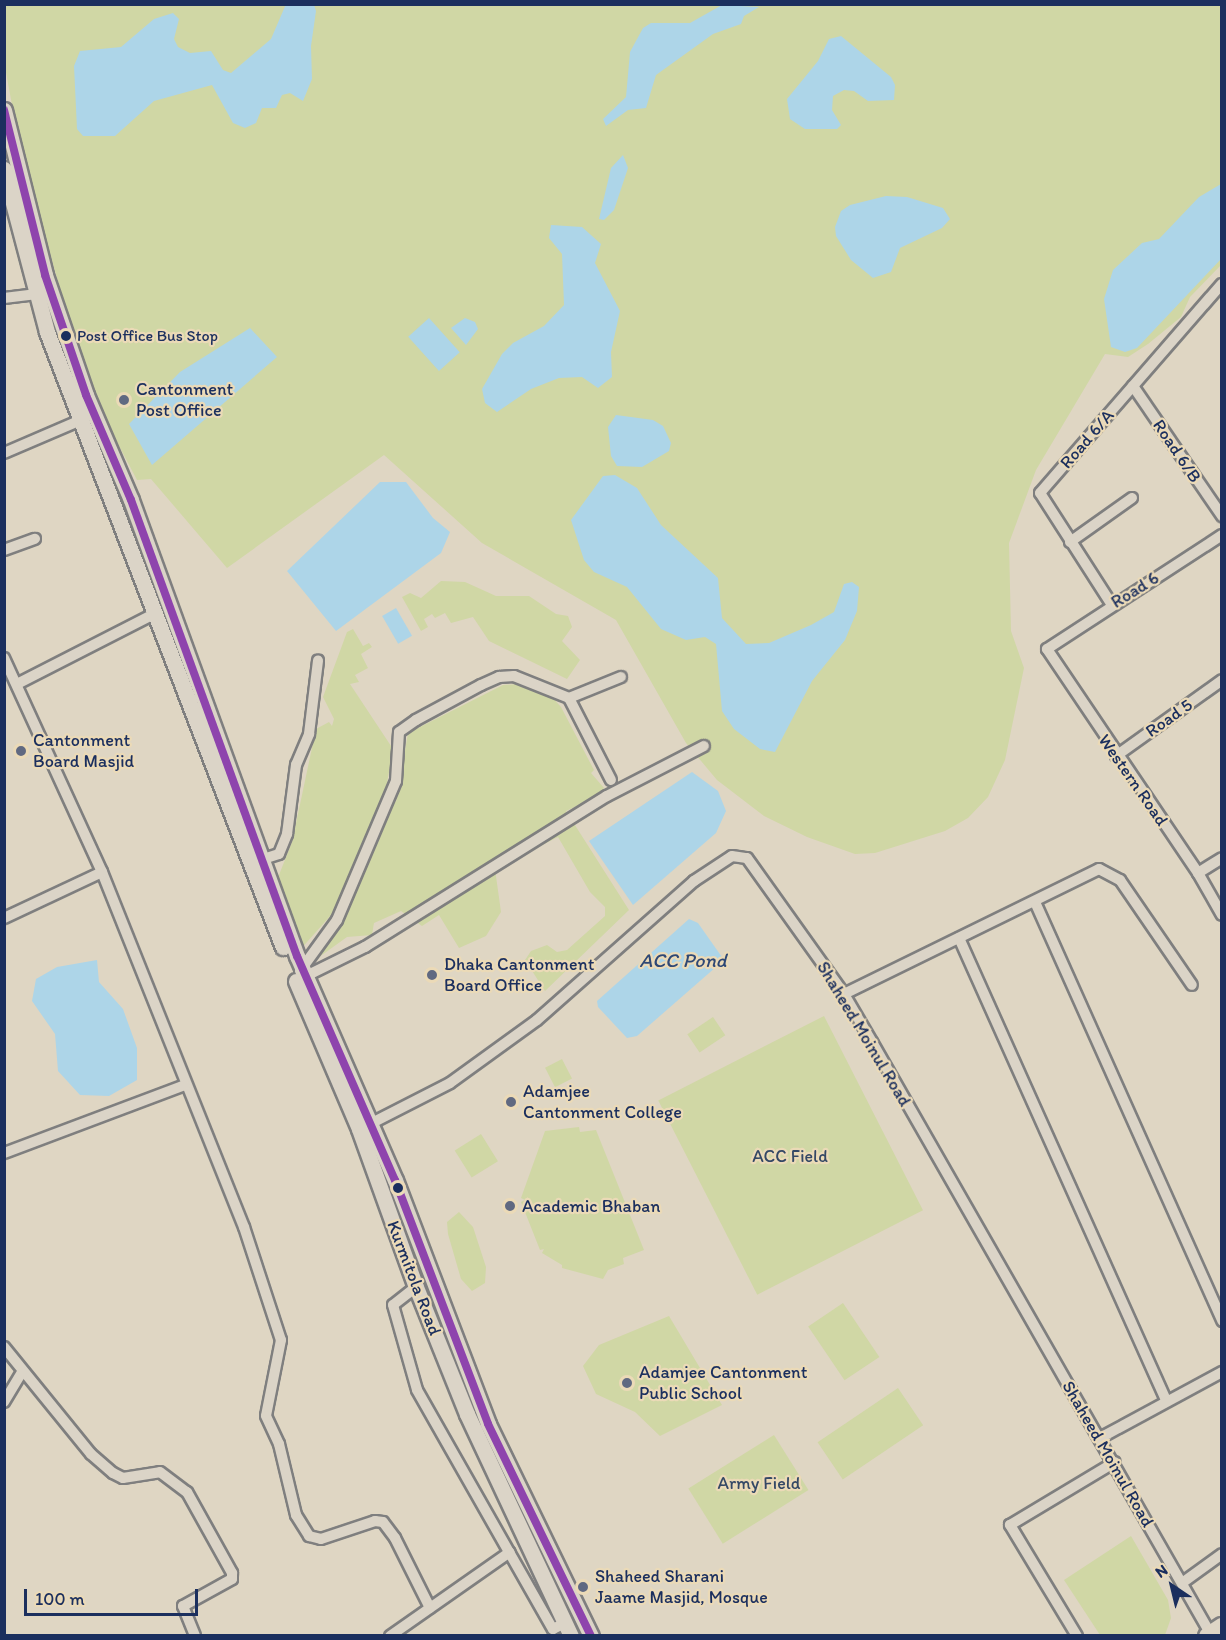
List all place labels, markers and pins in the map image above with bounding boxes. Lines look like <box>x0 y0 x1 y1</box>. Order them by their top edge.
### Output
place label: Post Office Bus Stop <box>77 326 218 346</box>
marker: Post Office Bus Stop <box>60 330 72 342</box>
place label: Cantonment Post Office <box>136 379 233 422</box>
marker: Cantonment Post Office <box>117 393 131 407</box>
place label: Cantonment Board Masjid <box>33 730 134 772</box>
marker: Cantonment Board Masjid <box>14 744 28 758</box>
place label: Dhaka Cantonment Board Office <box>444 954 594 996</box>
marker: Dhaka Cantonment Board Office <box>425 968 439 982</box>
place label: Adamjee Cantonment College <box>523 1081 682 1124</box>
marker: Adamjee Cantonment College <box>504 1095 518 1109</box>
unlabelled marker <box>392 1182 404 1194</box>
place label: Academic Bhaban <box>522 1195 661 1217</box>
marker: Academic Bhaban <box>503 1199 517 1213</box>
place label: Adamjee Cantonment Public School <box>639 1362 807 1404</box>
marker: Adamjee Cantonment Public School <box>620 1376 634 1390</box>
place label: Shaheed Sharani Jaame Masjid, Mosque <box>595 1566 767 1608</box>
marker: Shaheed Sharani Jaame Masjid, Mosque <box>576 1580 590 1594</box>

